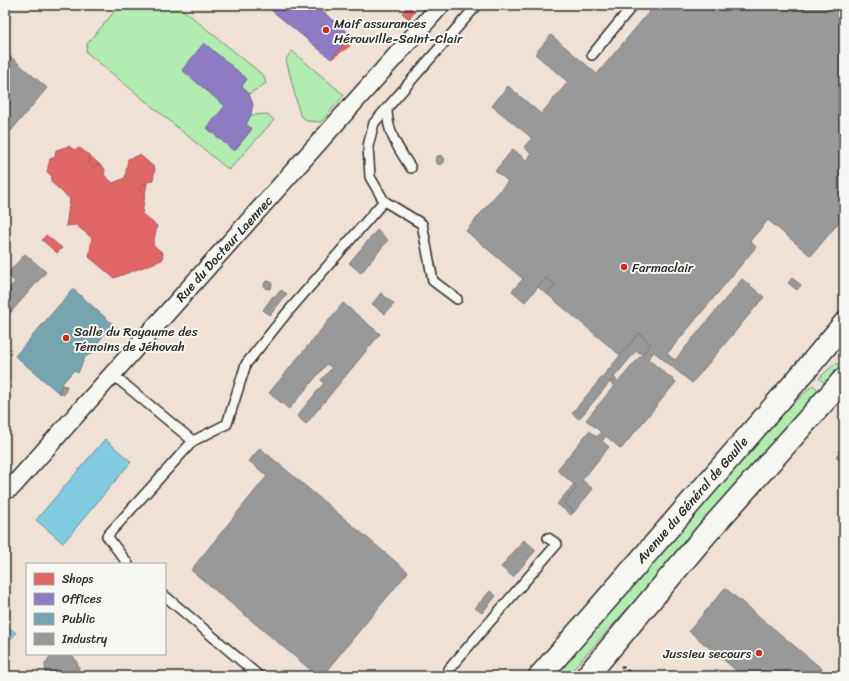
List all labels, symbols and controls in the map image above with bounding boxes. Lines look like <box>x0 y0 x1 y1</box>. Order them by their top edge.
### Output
place label: Maif assurances Hérouville-Saint-Clair <box>334 12 463 50</box>
marker: Maif assurances Hérouville-Saint-Clair <box>321 25 331 35</box>
street label: Rue du Docteur Laennec <box>170 190 279 307</box>
place label: Farmaclair <box>632 256 694 279</box>
marker: Farmaclair <box>619 262 629 272</box>
place label: Salle du Royaume des Témoins de Jéhovah <box>74 320 199 358</box>
marker: Salle du Royaume des Témoins de Jéhovah <box>61 333 71 343</box>
street label: Avenue du Général de Gaulle <box>629 431 754 569</box>
legend <box>26 563 166 655</box>
text: Shops <box>62 568 93 590</box>
text: Offices <box>62 588 102 610</box>
text: Public <box>62 608 95 630</box>
text: Industry <box>61 628 108 650</box>
place label: Jussieu secours <box>662 642 752 665</box>
marker: Jussieu secours <box>754 648 764 658</box>

